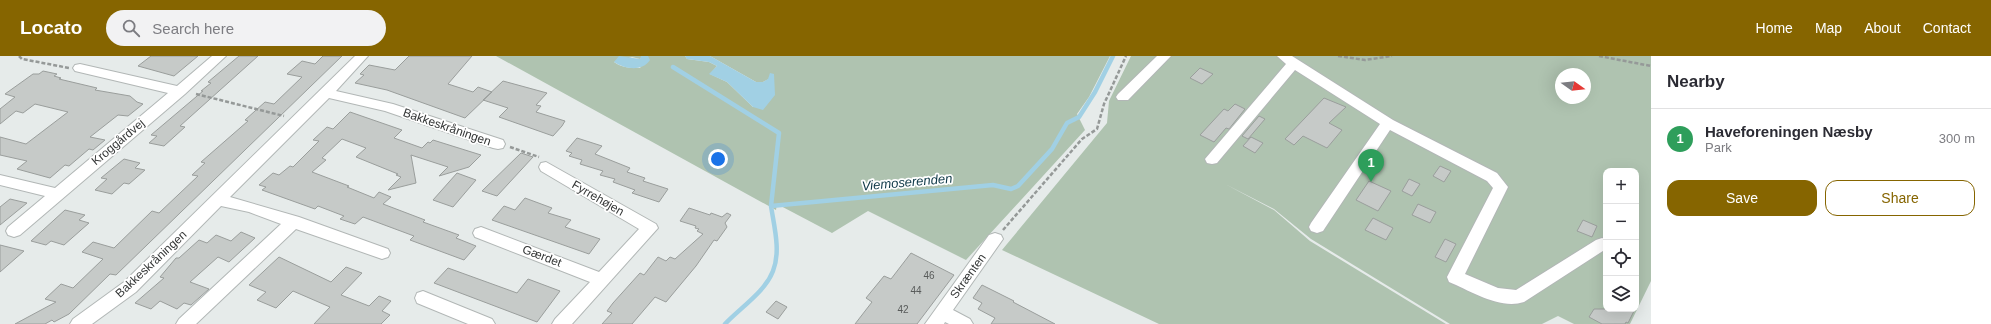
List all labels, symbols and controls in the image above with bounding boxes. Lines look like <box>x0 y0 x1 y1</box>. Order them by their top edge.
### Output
search box <box>106 10 386 46</box>
text: Locato <box>20 17 82 38</box>
icon: search <box>120 17 142 39</box>
text: Search here <box>152 20 234 37</box>
text: Home <box>1756 20 1793 36</box>
text: Map <box>1815 20 1842 36</box>
text: About <box>1864 20 1901 36</box>
text: Contact <box>1923 20 1971 36</box>
north arrow <box>1555 68 1591 104</box>
text: Nearby <box>1667 72 1725 91</box>
street label: Bakkeskråningen <box>401 105 493 149</box>
street label: Kroggårdvej <box>89 116 147 168</box>
text: Haveforeningen Næsby <box>1705 123 1873 140</box>
text: 1 <box>1676 131 1684 146</box>
text: 300 m <box>1939 131 1975 146</box>
text: Park <box>1705 140 1732 155</box>
your location <box>708 149 728 169</box>
pin: 1 <box>1358 149 1384 182</box>
map controls <box>1603 168 1639 312</box>
button: + <box>1603 168 1639 204</box>
water label: Viemoserenden <box>861 171 953 193</box>
street label: Fyrrehøjen <box>569 177 627 219</box>
button: Save <box>1667 180 1817 216</box>
button: Share <box>1825 180 1975 216</box>
button: − <box>1603 204 1639 240</box>
street label: Bakkeskråningen <box>113 227 189 301</box>
button: locate <box>1603 240 1639 276</box>
street label: Gærdet <box>520 242 564 270</box>
street label: Skrænten <box>947 251 989 301</box>
house number: 46 <box>923 270 935 281</box>
button: layers <box>1603 276 1639 312</box>
house number: 44 <box>910 285 922 296</box>
house number: 42 <box>897 304 909 315</box>

